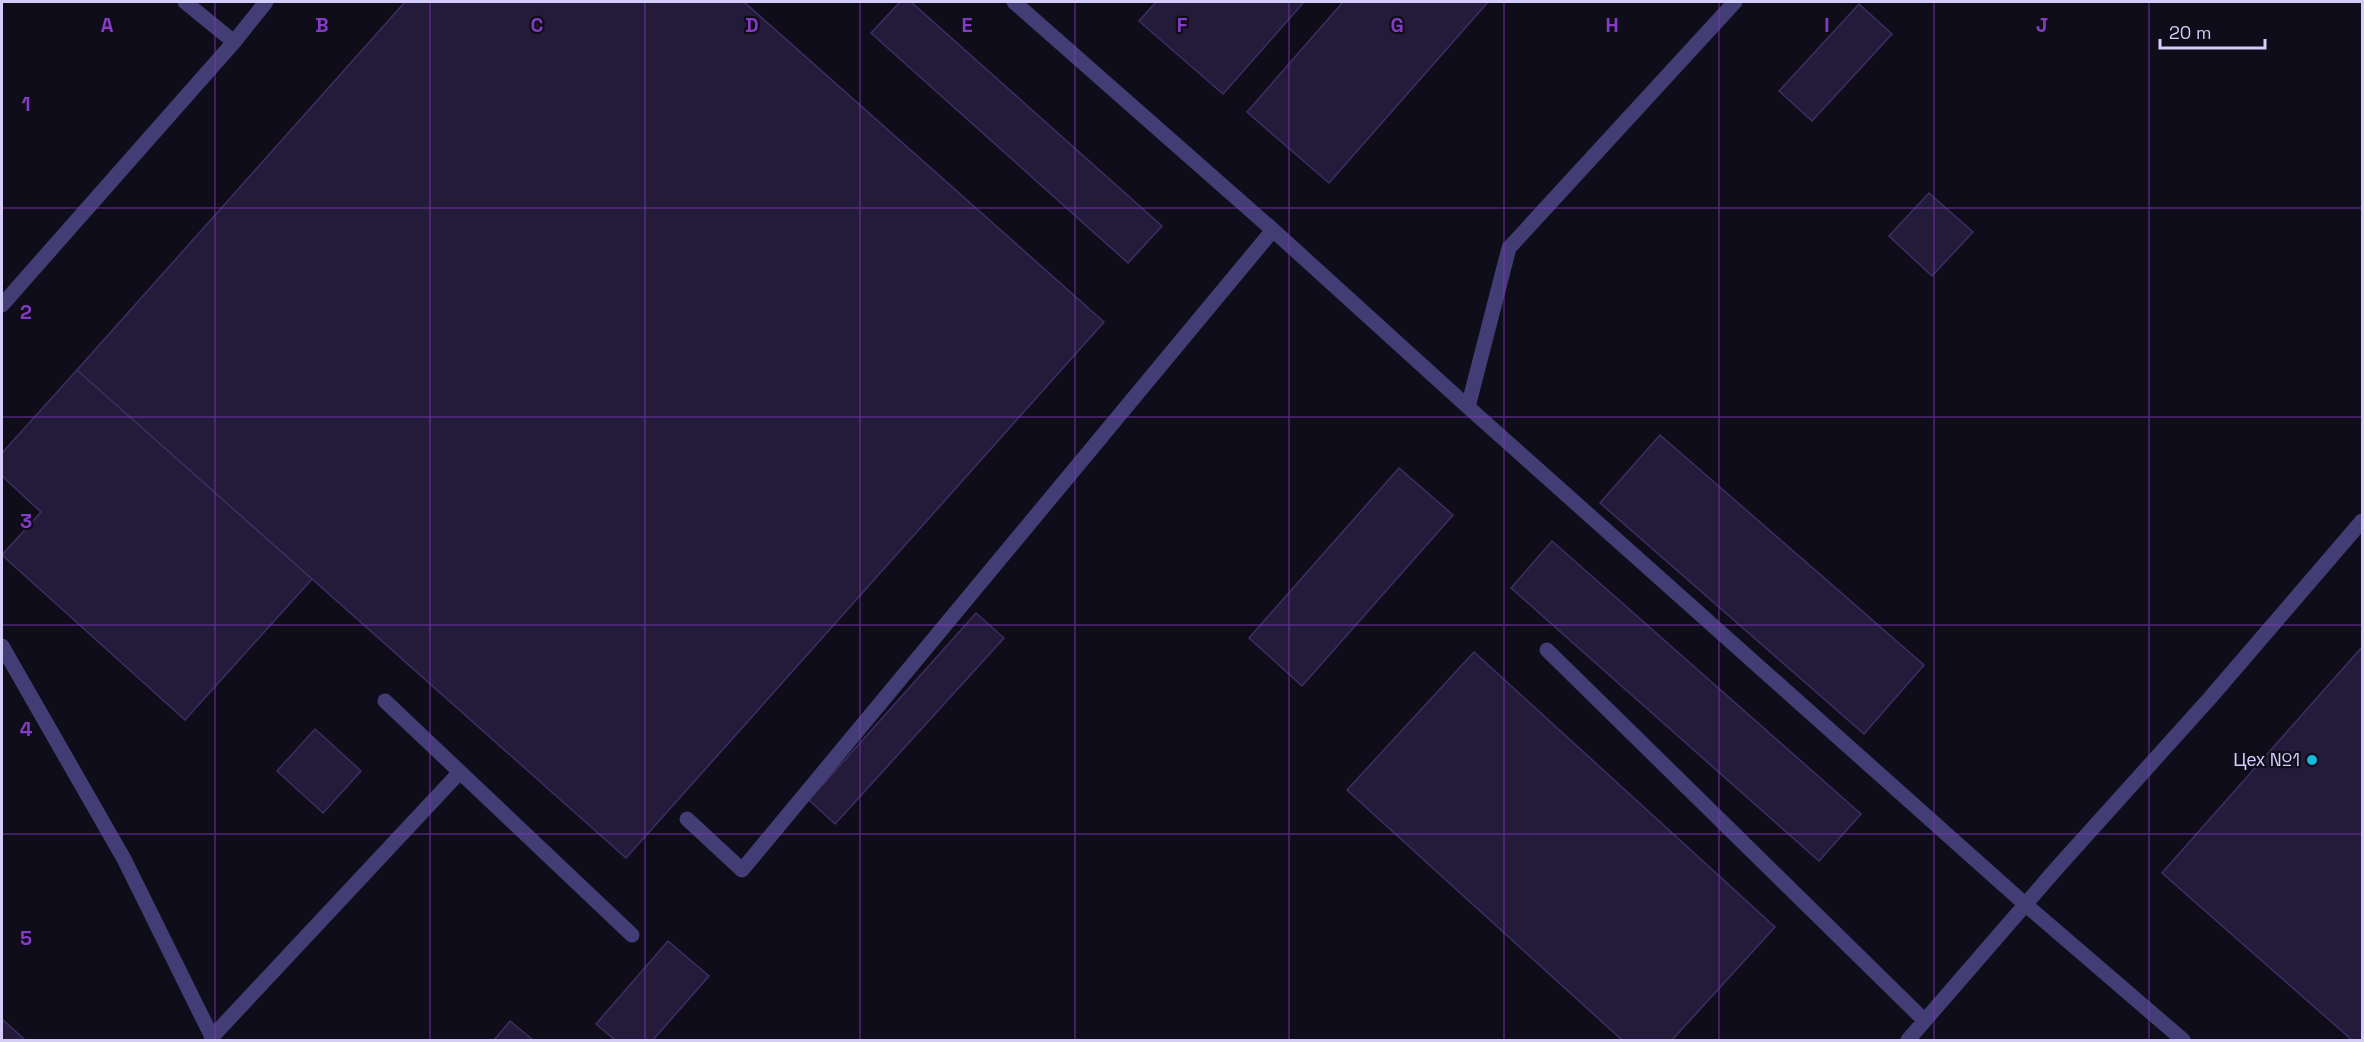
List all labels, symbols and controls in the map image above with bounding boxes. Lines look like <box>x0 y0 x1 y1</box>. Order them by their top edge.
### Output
text: A <box>101 12 114 38</box>
text: B <box>315 12 329 38</box>
text: C <box>531 12 544 38</box>
text: D <box>745 12 759 38</box>
text: E <box>961 12 973 38</box>
text: F <box>1177 12 1188 38</box>
text: G <box>1390 12 1404 38</box>
text: H <box>1605 12 1619 38</box>
text: I <box>1824 12 1830 38</box>
text: J <box>2036 12 2048 38</box>
scale bar <box>2160 12 2265 50</box>
text: 20 m <box>2169 21 2212 44</box>
text: 1 <box>21 91 31 117</box>
text: 2 <box>20 299 32 325</box>
text: 3 <box>20 508 32 534</box>
text: 4 <box>20 716 33 742</box>
place label: Цех №1 <box>2233 748 2300 771</box>
marker: Цех №1 <box>2305 753 2319 767</box>
text: 5 <box>20 925 32 951</box>

